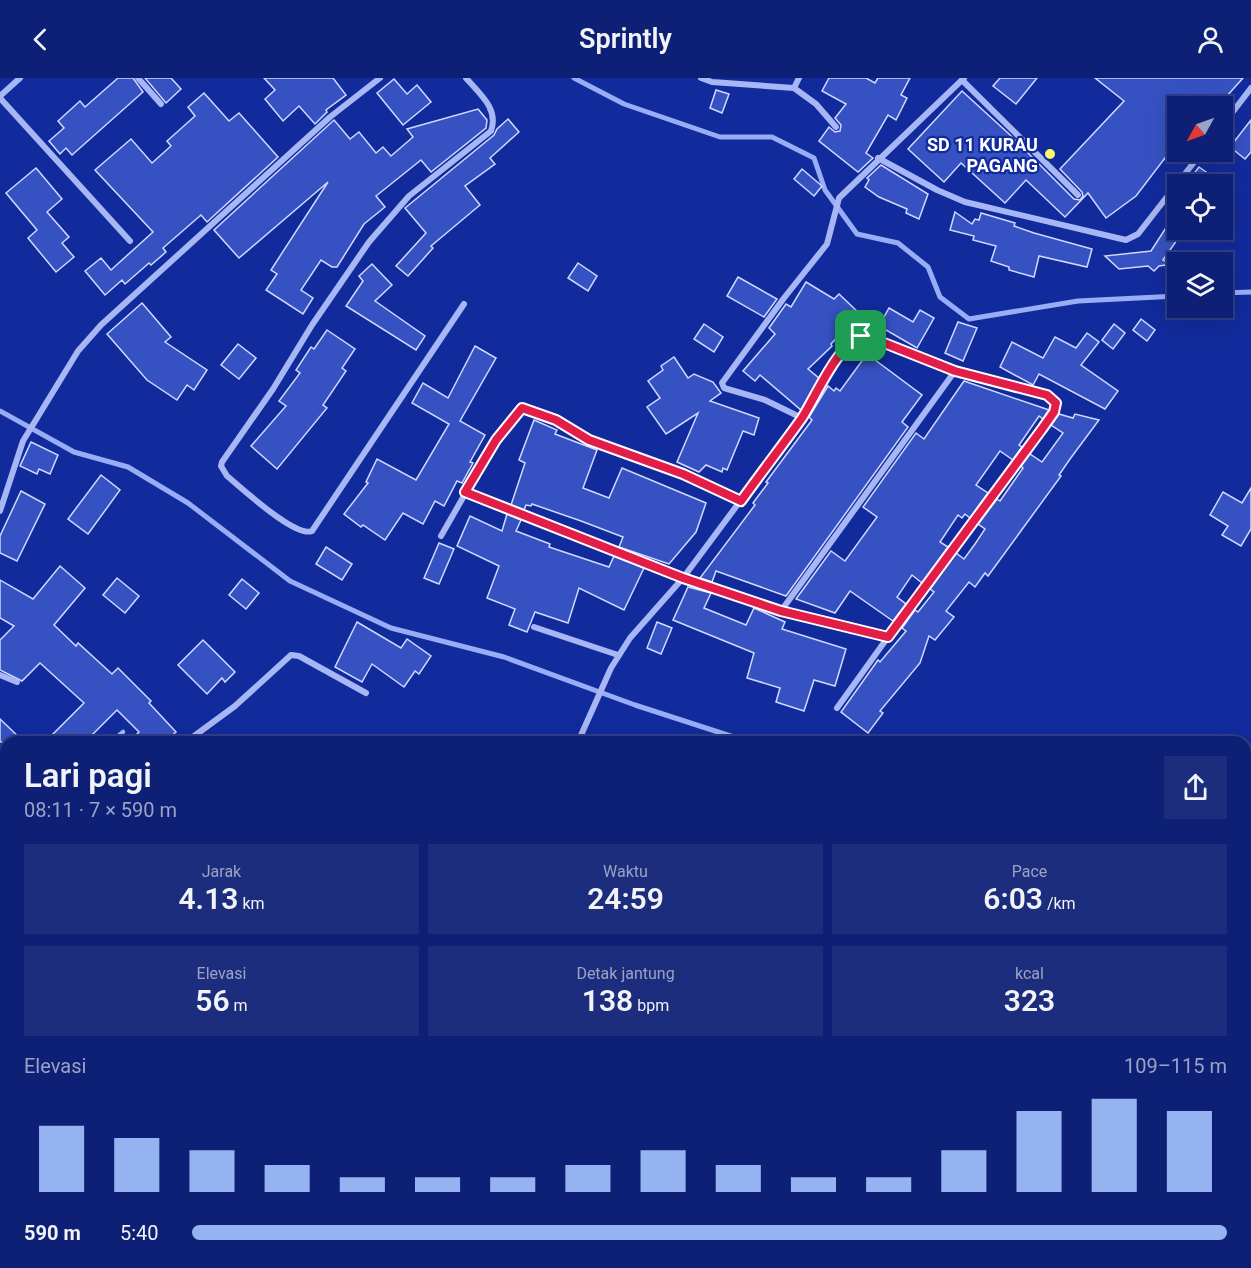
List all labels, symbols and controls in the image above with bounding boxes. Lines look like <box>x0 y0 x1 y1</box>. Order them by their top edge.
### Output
icon: back <box>24 23 57 56</box>
text: Sprintly <box>579 23 672 55</box>
icon: person <box>1194 23 1227 56</box>
north arrow <box>1167 96 1233 162</box>
map controls <box>1167 96 1233 318</box>
place label: SD 11 KURAU PAGANG <box>927 134 1038 176</box>
marker: SD 11 KURAU PAGANG <box>1043 147 1057 161</box>
button: locate <box>1167 174 1233 240</box>
button: layers <box>1167 252 1233 318</box>
pin <box>835 310 886 361</box>
icon: arrive <box>844 319 877 352</box>
text: Lari pagi <box>24 756 152 795</box>
button: share <box>1164 756 1227 819</box>
text: 08:11 · 7 × 590 m <box>24 798 177 822</box>
text: Jarak <box>202 862 241 881</box>
text: Waktu <box>603 862 648 881</box>
text: Pace <box>1012 862 1047 881</box>
text: 4.13 <box>178 881 238 916</box>
text: 24:59 <box>587 881 664 916</box>
text: 6:03 <box>983 881 1043 916</box>
text: km <box>238 894 265 913</box>
text: /km <box>1043 894 1076 913</box>
text: Elevasi <box>197 964 246 983</box>
text: Detak jantung <box>576 964 675 983</box>
text: kcal <box>1015 964 1044 983</box>
text: 56 <box>195 983 230 1018</box>
text: 138 <box>582 983 633 1018</box>
text: 323 <box>1004 983 1055 1018</box>
text: m <box>230 996 248 1015</box>
text: bpm <box>633 996 669 1015</box>
text: Elevasi <box>24 1054 86 1078</box>
text: 109–115 m <box>1124 1054 1227 1078</box>
text: 590 m <box>24 1221 81 1245</box>
text: 5:40 <box>120 1221 159 1245</box>

